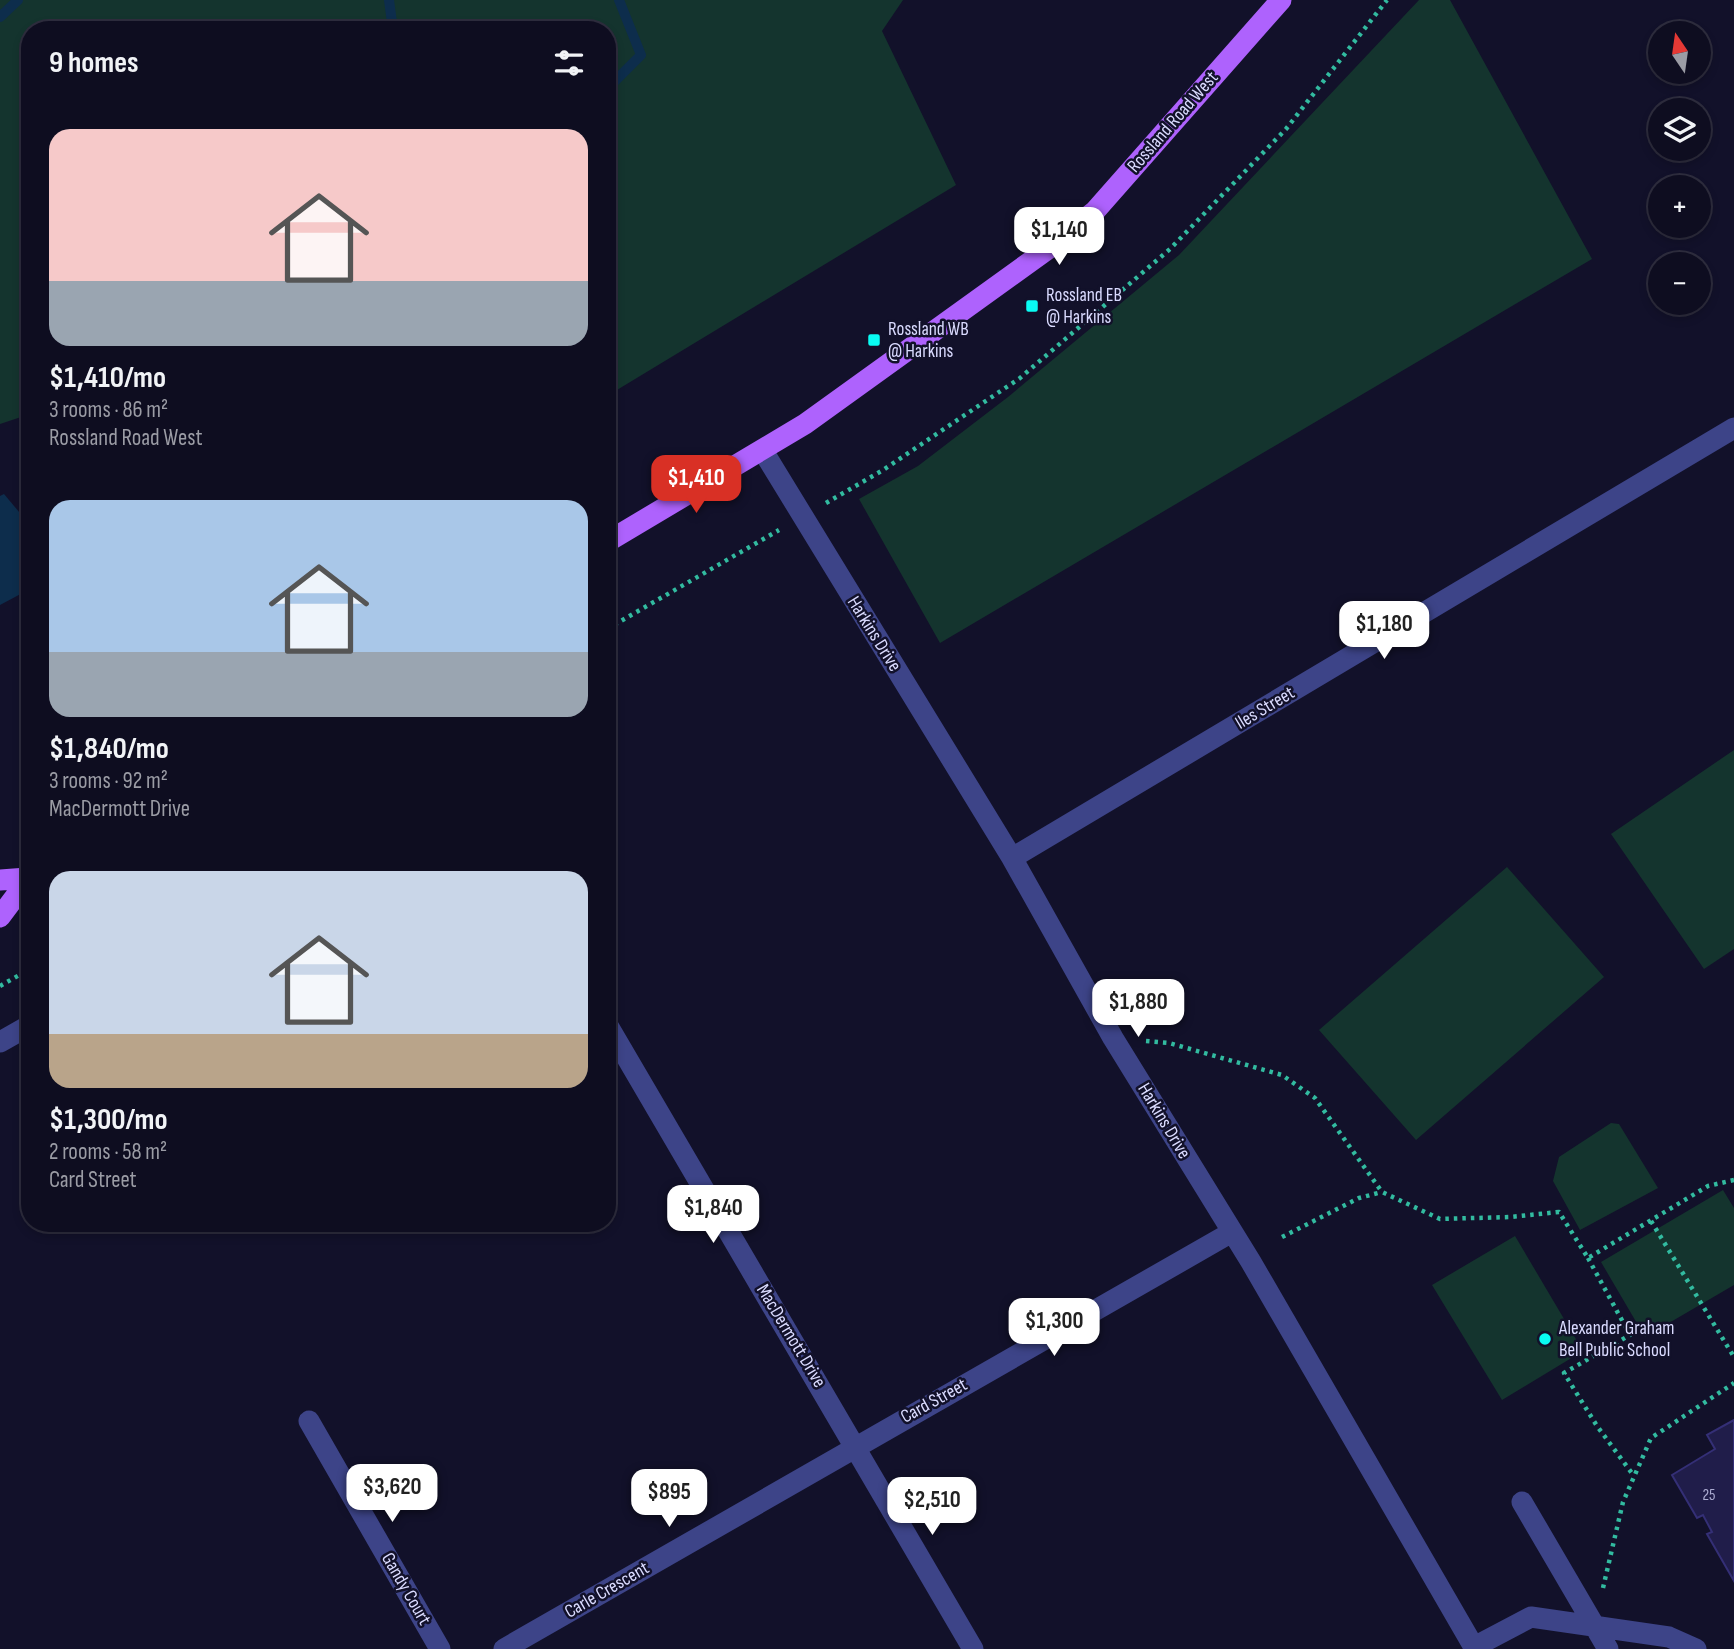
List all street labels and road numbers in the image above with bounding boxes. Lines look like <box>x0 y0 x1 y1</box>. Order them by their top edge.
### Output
street label: Rossland Road West <box>1123 66 1223 177</box>
street label: Harkins Drive <box>842 592 906 676</box>
street label: Iles Street <box>1231 681 1299 735</box>
street label: Harkins Drive <box>1132 1079 1196 1163</box>
street label: MacDermott Drive <box>751 1280 831 1392</box>
street label: Card Street <box>897 1373 971 1429</box>
street label: Gandy Court <box>376 1549 436 1629</box>
street label: Carle Crescent <box>561 1556 654 1623</box>

